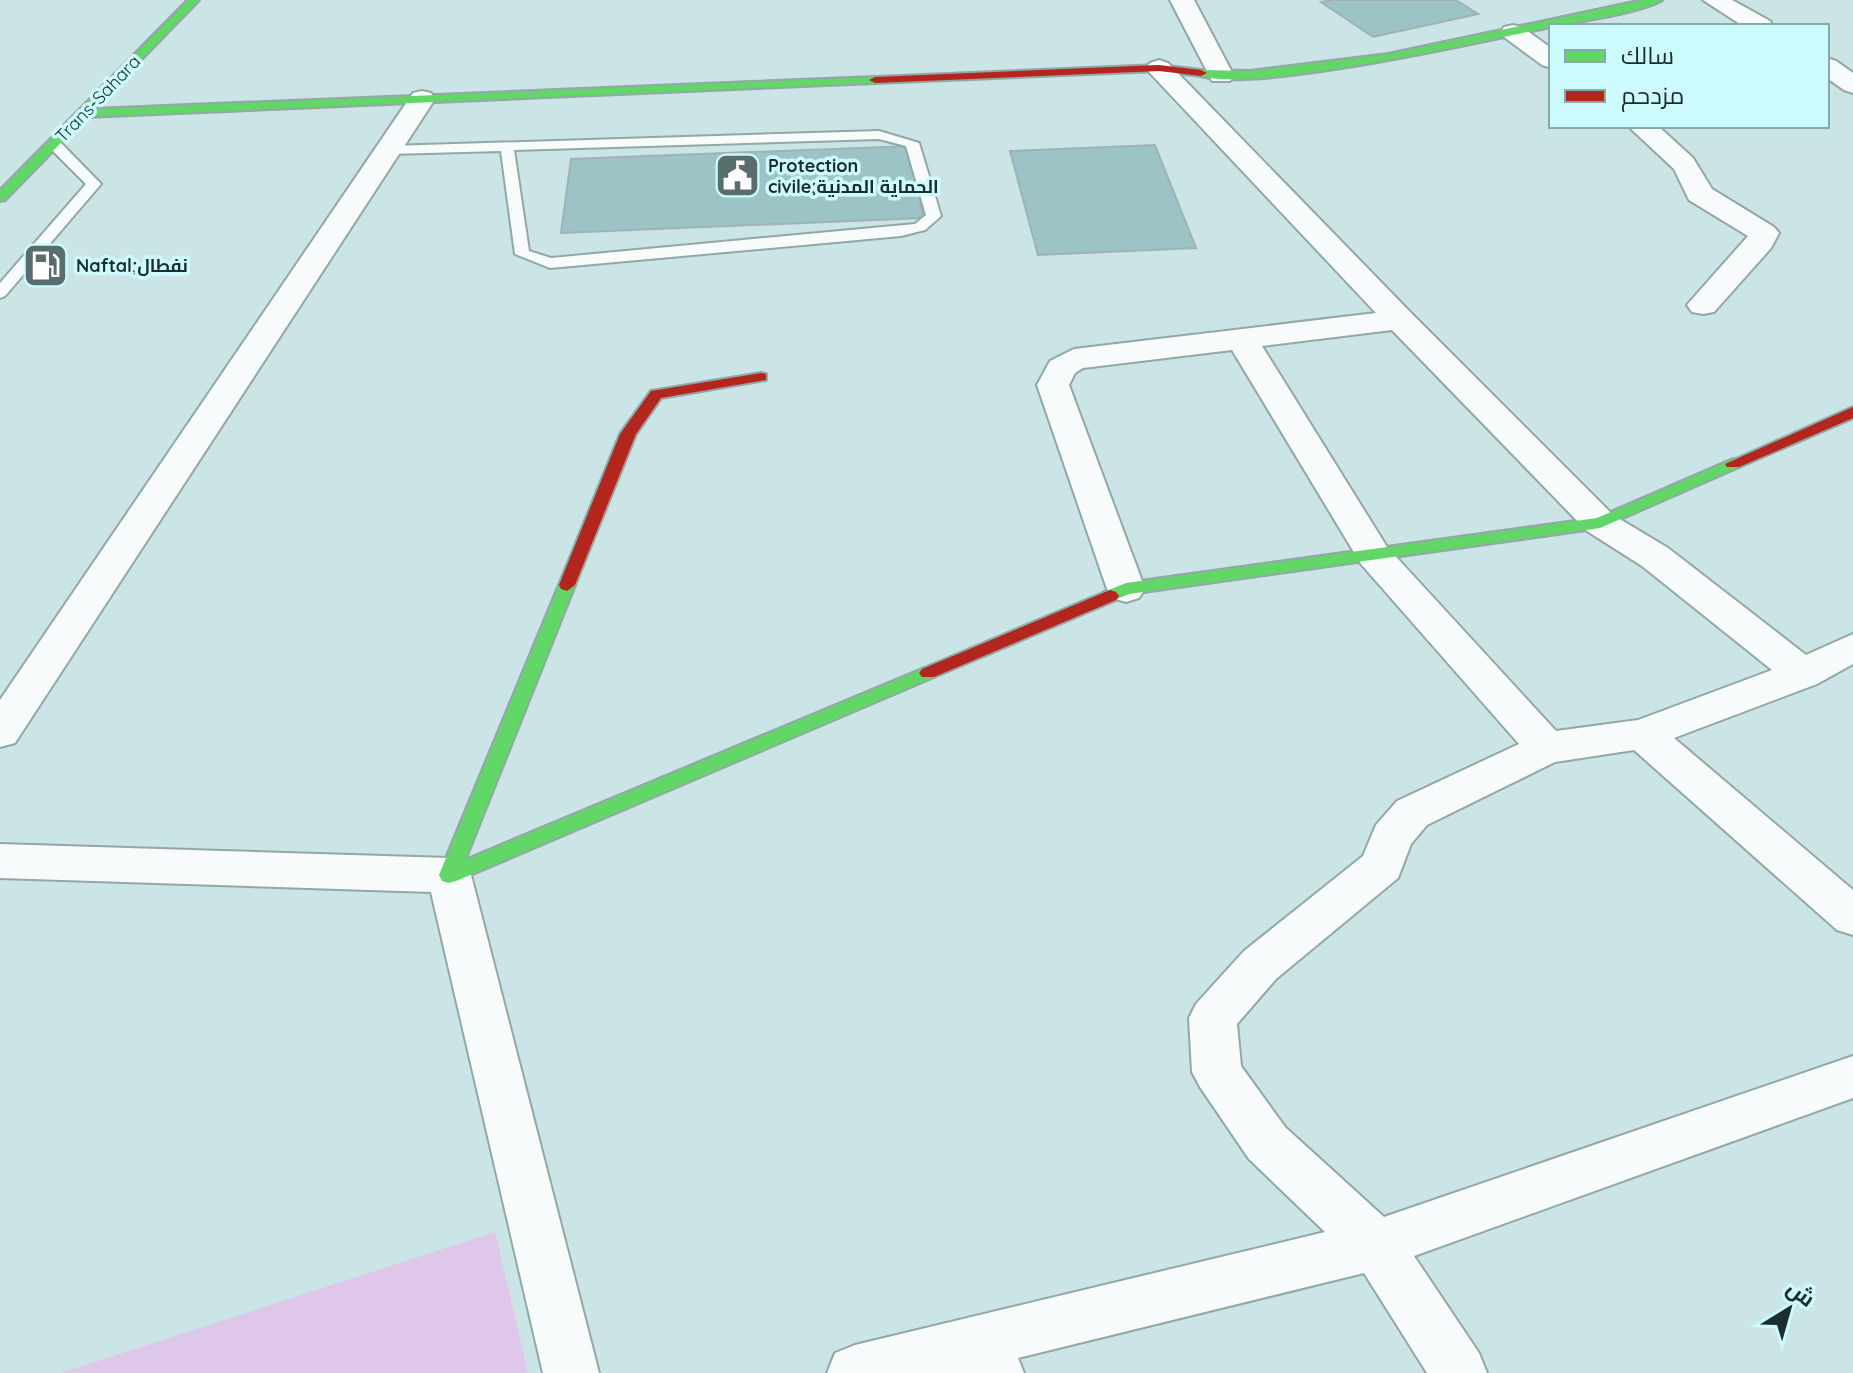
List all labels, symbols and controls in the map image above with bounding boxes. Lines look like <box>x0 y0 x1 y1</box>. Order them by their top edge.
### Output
legend <box>1549 24 1829 128</box>
text: سالك <box>1621 40 1674 70</box>
street label: Trans-Sahara <box>50 50 145 147</box>
text: مزدحم <box>1621 80 1684 112</box>
public building icon: Protection civile;الحماية المدنية <box>713 152 761 200</box>
place label: Protection civile;الحماية المدنية <box>768 154 939 198</box>
fuel station icon: Naftal;نفطال <box>21 242 69 290</box>
place label: Naftal;نفطال <box>76 254 188 277</box>
north arrow <box>1749 1269 1829 1349</box>
text: ش <box>1781 1273 1821 1313</box>

